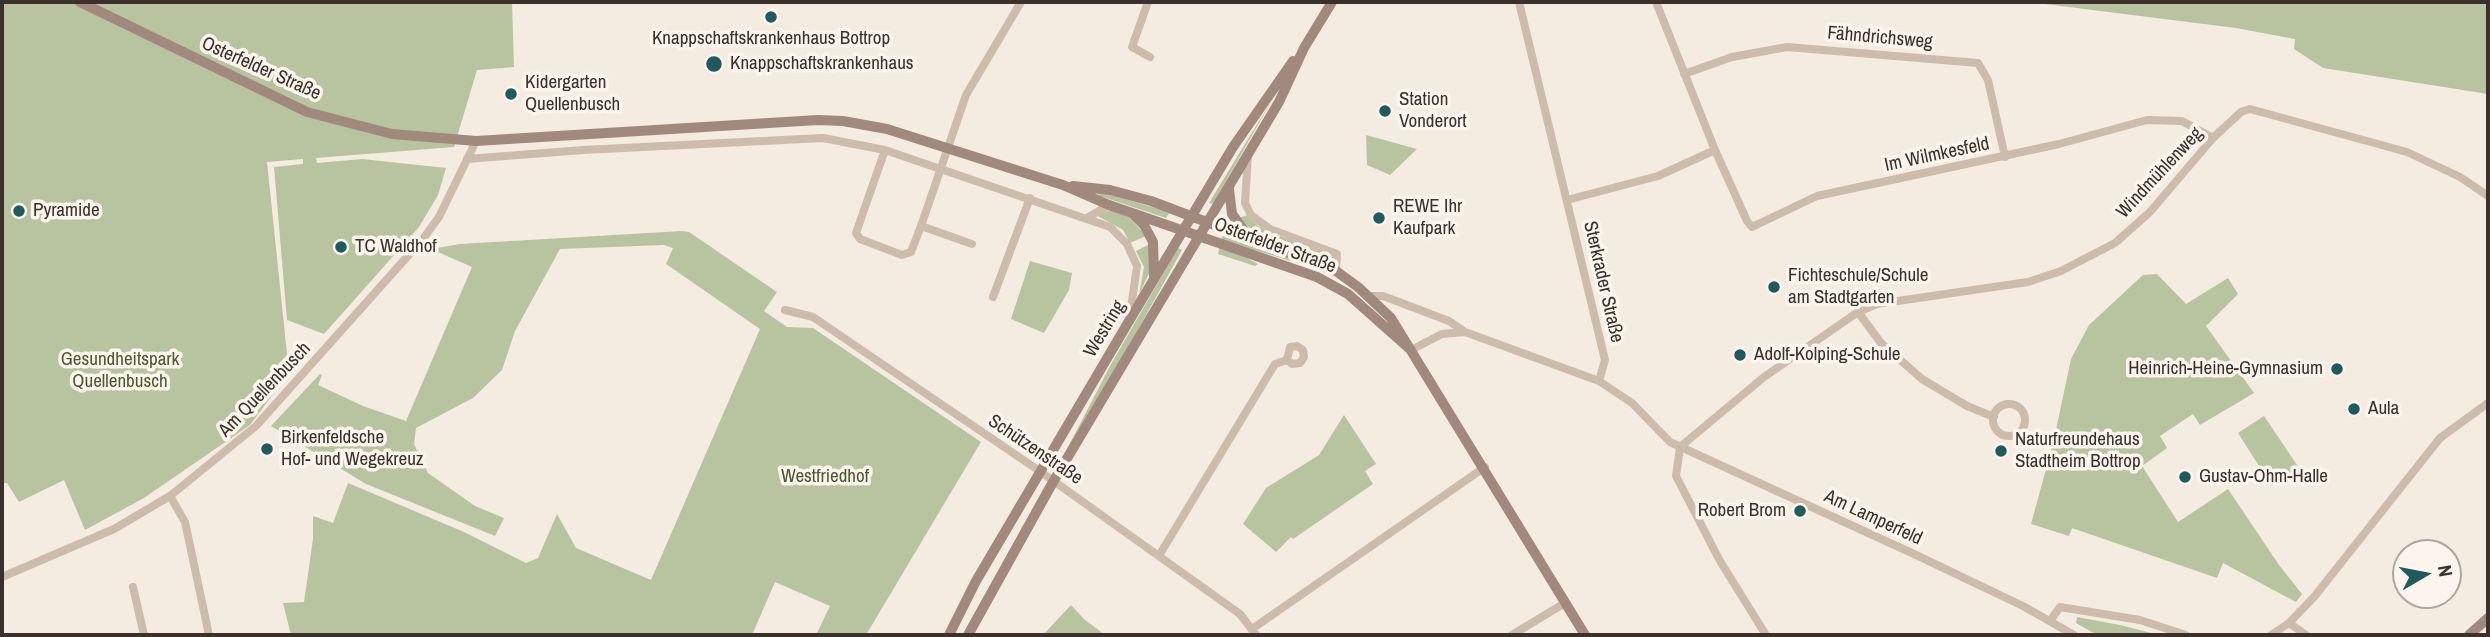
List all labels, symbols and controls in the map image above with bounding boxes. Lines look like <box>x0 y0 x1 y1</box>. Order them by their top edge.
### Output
marker: Knappschaftskrankenhaus Bottrop <box>763 9 779 25</box>
street label: Fähndrichsweg <box>1826 22 1934 54</box>
place label: Knappschaftskrankenhaus Bottrop <box>652 28 890 50</box>
street label: Osterfelder Straße <box>198 33 324 105</box>
place label: Knappschaftskrankenhaus <box>730 53 914 75</box>
marker: Knappschaftskrankenhaus <box>704 54 724 74</box>
place label: Kidergarten Quellenbusch <box>525 72 620 116</box>
marker: Kidergarten Quellenbusch <box>503 86 519 102</box>
place label: Station Vonderort <box>1399 89 1467 133</box>
marker: Station Vonderort <box>1377 103 1393 119</box>
street label: Windmühlenweg <box>2112 123 2208 223</box>
street label: Im Wilmkesfeld <box>1883 133 1991 177</box>
place label: REWE Ihr Kaufpark <box>1393 196 1462 240</box>
place label: Pyramide <box>33 200 100 222</box>
marker: Pyramide <box>11 203 27 219</box>
marker: REWE Ihr Kaufpark <box>1371 210 1387 226</box>
street label: Osterfelder Straße <box>1211 213 1339 279</box>
street label: Sterkrader Straße <box>1578 219 1628 345</box>
place label: TC Waldhof <box>355 236 437 258</box>
marker: TC Waldhof <box>333 239 349 255</box>
place label: Fichteschule/Schule am Stadtgarten <box>1788 265 1928 309</box>
marker: Fichteschule/Schule am Stadtgarten <box>1766 279 1782 295</box>
street label: Westring <box>1079 297 1131 361</box>
street label: Am Quellenbusch <box>214 338 316 442</box>
place label: Adolf-Kolping-Schule <box>1754 344 1900 366</box>
marker: Adolf-Kolping-Schule <box>1732 347 1748 363</box>
park label: Gesundheitspark Quellenbusch <box>61 349 179 393</box>
place label: Heinrich-Heine-Gymnasium <box>2128 358 2323 380</box>
marker: Heinrich-Heine-Gymnasium <box>2329 361 2345 377</box>
place label: Aula <box>2368 398 2399 420</box>
marker: Aula <box>2346 401 2362 417</box>
street label: Schützenstraße <box>983 410 1087 490</box>
place label: Birkenfeldsche Hof- und Wegekreuz <box>281 427 424 471</box>
place label: Naturfreundehaus Stadtheim Bottrop <box>2015 429 2141 473</box>
marker: Birkenfeldsche Hof- und Wegekreuz <box>259 441 275 457</box>
marker: Naturfreundehaus Stadtheim Bottrop <box>1993 443 2009 459</box>
park label: Westfriedhof <box>781 466 869 488</box>
place label: Gustav-Ohm-Halle <box>2199 466 2328 488</box>
marker: Gustav-Ohm-Halle <box>2177 469 2193 485</box>
street label: Am Lamperfeld <box>1820 485 1926 551</box>
place label: Robert Brom <box>1698 500 1786 522</box>
marker: Robert Brom <box>1792 503 1808 519</box>
north arrow <box>2392 539 2462 609</box>
text: N <box>2432 563 2459 578</box>

